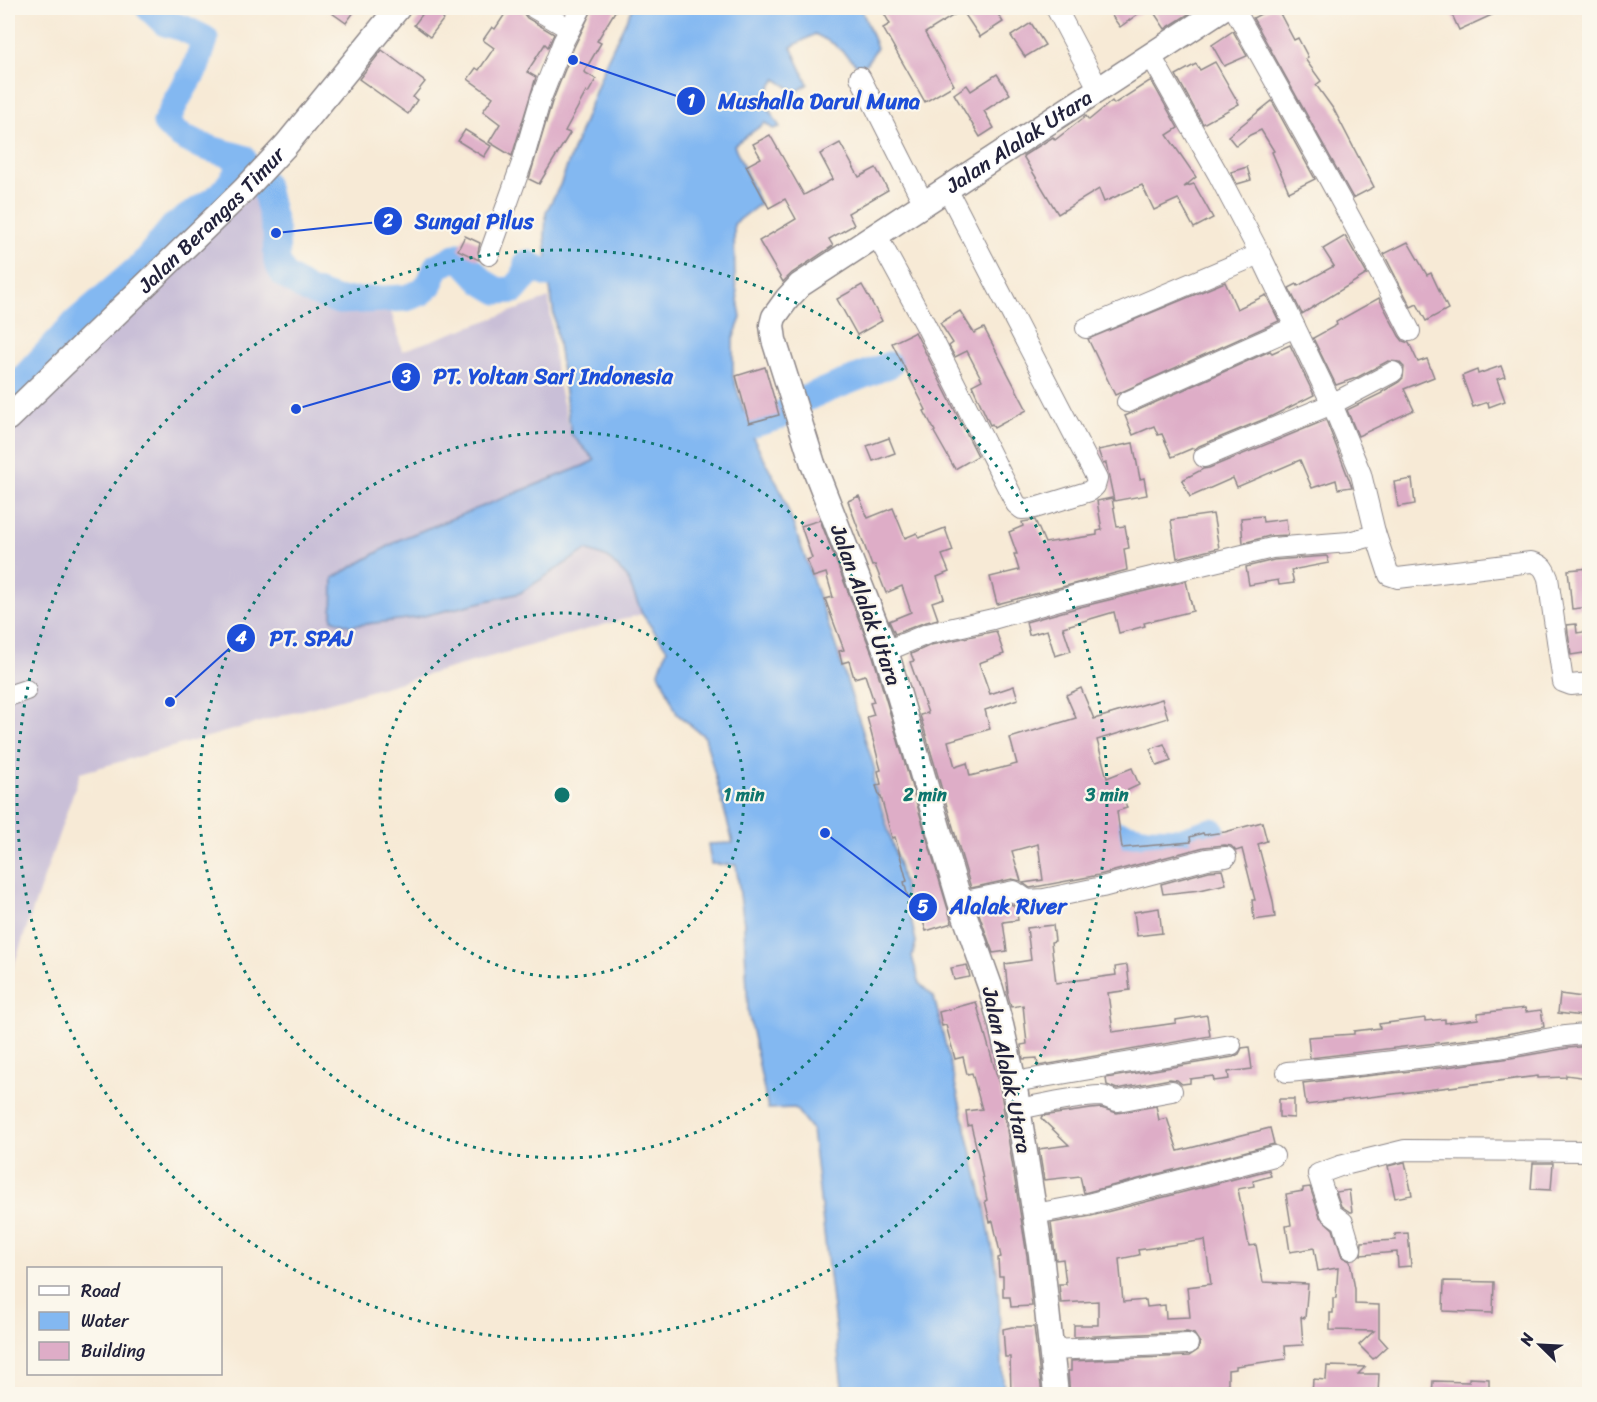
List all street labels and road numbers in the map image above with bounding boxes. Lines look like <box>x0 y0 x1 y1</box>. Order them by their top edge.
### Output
street label: Jalan Alalak Utara <box>937 79 1101 204</box>
street label: Jalan Berangas Timur <box>128 136 296 303</box>
street label: Jalan Alalak Utara <box>819 518 913 691</box>
street label: Jalan Alalak Utara <box>971 982 1043 1157</box>

